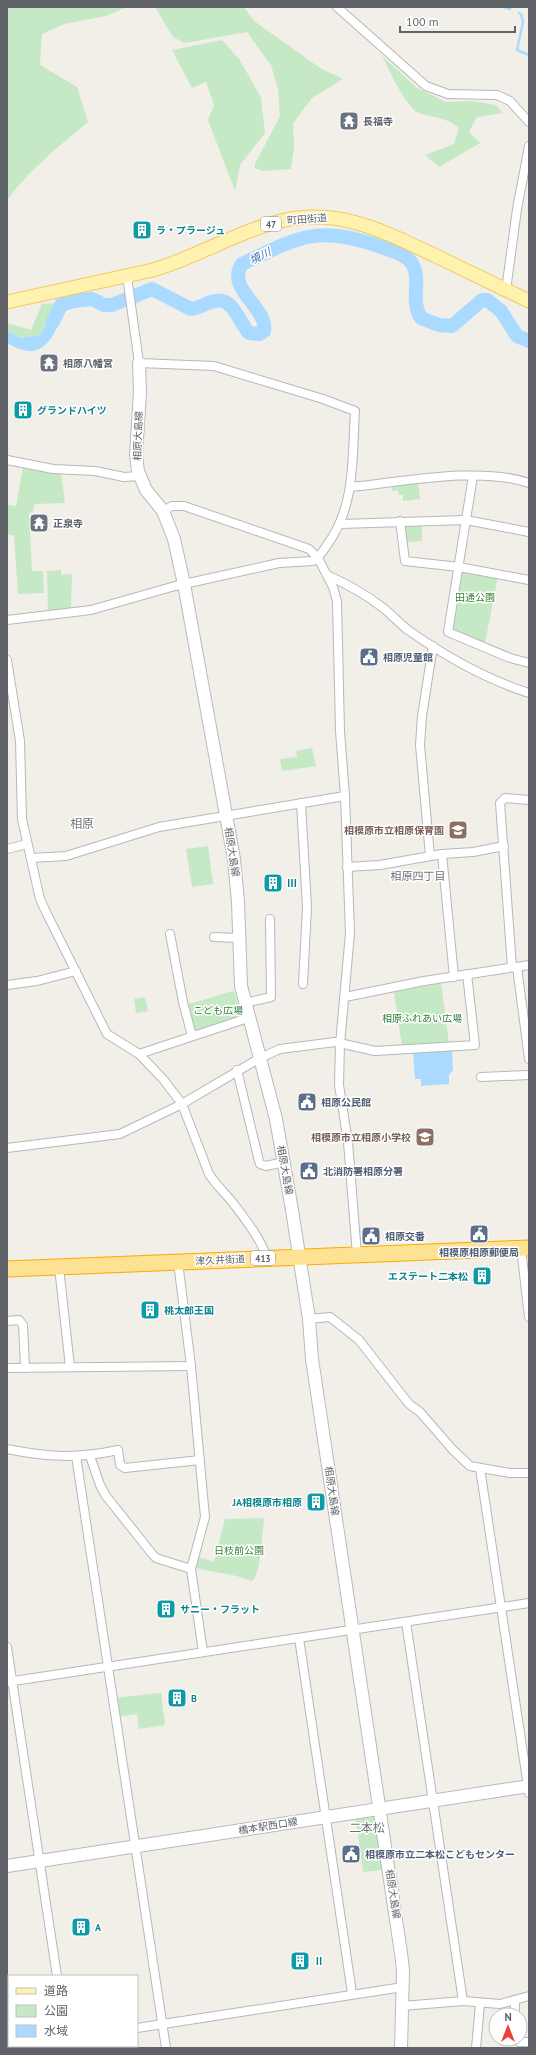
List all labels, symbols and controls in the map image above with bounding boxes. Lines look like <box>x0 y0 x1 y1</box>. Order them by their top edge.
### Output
scale bar <box>400 8 515 34</box>
text: 100 m <box>406 14 439 29</box>
temple icon: 長福寺 <box>338 110 360 132</box>
place label: 長福寺 <box>363 115 393 128</box>
street label: 町田街道 <box>287 211 327 227</box>
road number: 47 <box>261 217 281 231</box>
building icon: ラ・プラージュ <box>131 219 153 241</box>
place label: ラ・プラージュ <box>156 224 225 237</box>
water label: 境川 <box>247 244 274 267</box>
temple icon: 相原八幡宮 <box>38 352 60 374</box>
place label: 相原八幡宮 <box>63 357 113 370</box>
building icon: グランドハイツ <box>12 399 34 421</box>
place label: グランドハイツ <box>37 404 107 417</box>
street label: 相原大島線 <box>131 411 145 461</box>
temple icon: 正泉寺 <box>28 512 50 534</box>
place label: 正泉寺 <box>53 517 83 530</box>
park label: 田通公園 <box>455 591 495 604</box>
public building icon: 相原児童館 <box>358 646 380 668</box>
place label: 相原児童館 <box>383 651 433 664</box>
district label: 相原 <box>70 816 94 831</box>
school or university icon: 相模原市立相原保育園 <box>447 819 469 841</box>
place label: 相模原市立相原保育園 <box>344 824 444 837</box>
street label: 相原大島線 <box>222 826 242 878</box>
district label: 相原四丁目 <box>391 869 446 883</box>
building icon: Ⅲ <box>262 872 284 894</box>
place label: Ⅲ <box>287 877 297 890</box>
park label: こども広場 <box>193 1004 243 1017</box>
park label: 相原ふれあい広場 <box>382 1012 462 1025</box>
public building icon: 相原公民館 <box>296 1091 318 1113</box>
place label: 相原公民館 <box>321 1096 371 1109</box>
school or university icon: 相模原市立相原小学校 <box>414 1126 436 1148</box>
place label: 相模原市立相原小学校 <box>311 1131 411 1144</box>
street label: 相原大島線 <box>274 1144 296 1196</box>
public building icon: 北消防署相原分署 <box>298 1160 320 1182</box>
place label: 北消防署相原分署 <box>323 1165 403 1178</box>
public building icon: 相模原相原郵便局 <box>468 1223 490 1245</box>
public building icon: 相原交番 <box>360 1225 382 1247</box>
place label: 相原交番 <box>385 1230 425 1243</box>
place label: 相模原相原郵便局 <box>439 1246 519 1259</box>
road number: 413 <box>251 1251 275 1265</box>
street label: 津久井街道 <box>195 1252 245 1268</box>
building icon: エステート二本松 <box>471 1265 493 1287</box>
place label: エステート二本松 <box>388 1270 468 1283</box>
building icon: 桃太郎王国 <box>139 1299 161 1321</box>
place label: 桃太郎王国 <box>164 1304 214 1317</box>
street label: 相原大島線 <box>322 1465 342 1517</box>
building icon: JA相模原市相原 <box>305 1491 327 1513</box>
place label: JA相模原市相原 <box>232 1496 302 1509</box>
park label: 日枝前公園 <box>214 1544 264 1557</box>
building icon: サニー・フラット <box>155 1598 177 1620</box>
place label: サニー・フラット <box>180 1603 260 1616</box>
building icon: B <box>166 1687 188 1709</box>
place label: B <box>191 1692 197 1705</box>
street label: 橋本駅西口線 <box>237 1815 299 1837</box>
district label: 二本松 <box>349 1820 385 1835</box>
public building icon: 相模原市立二本松こどもセンター <box>340 1843 362 1865</box>
place label: 相模原市立二本松こどもセンター <box>365 1848 515 1861</box>
street label: 相原大島線 <box>383 1868 403 1920</box>
building icon: A <box>70 1916 92 1938</box>
place label: A <box>95 1921 102 1934</box>
building icon: Ⅱ <box>289 1950 311 1972</box>
place label: Ⅱ <box>314 1955 324 1968</box>
legend <box>8 1975 138 2047</box>
text: 道路 <box>44 1983 68 1998</box>
text: 公園 <box>44 2003 68 2018</box>
north arrow <box>488 2007 528 2047</box>
text: N <box>504 2010 512 2024</box>
text: 水域 <box>44 2023 68 2038</box>

